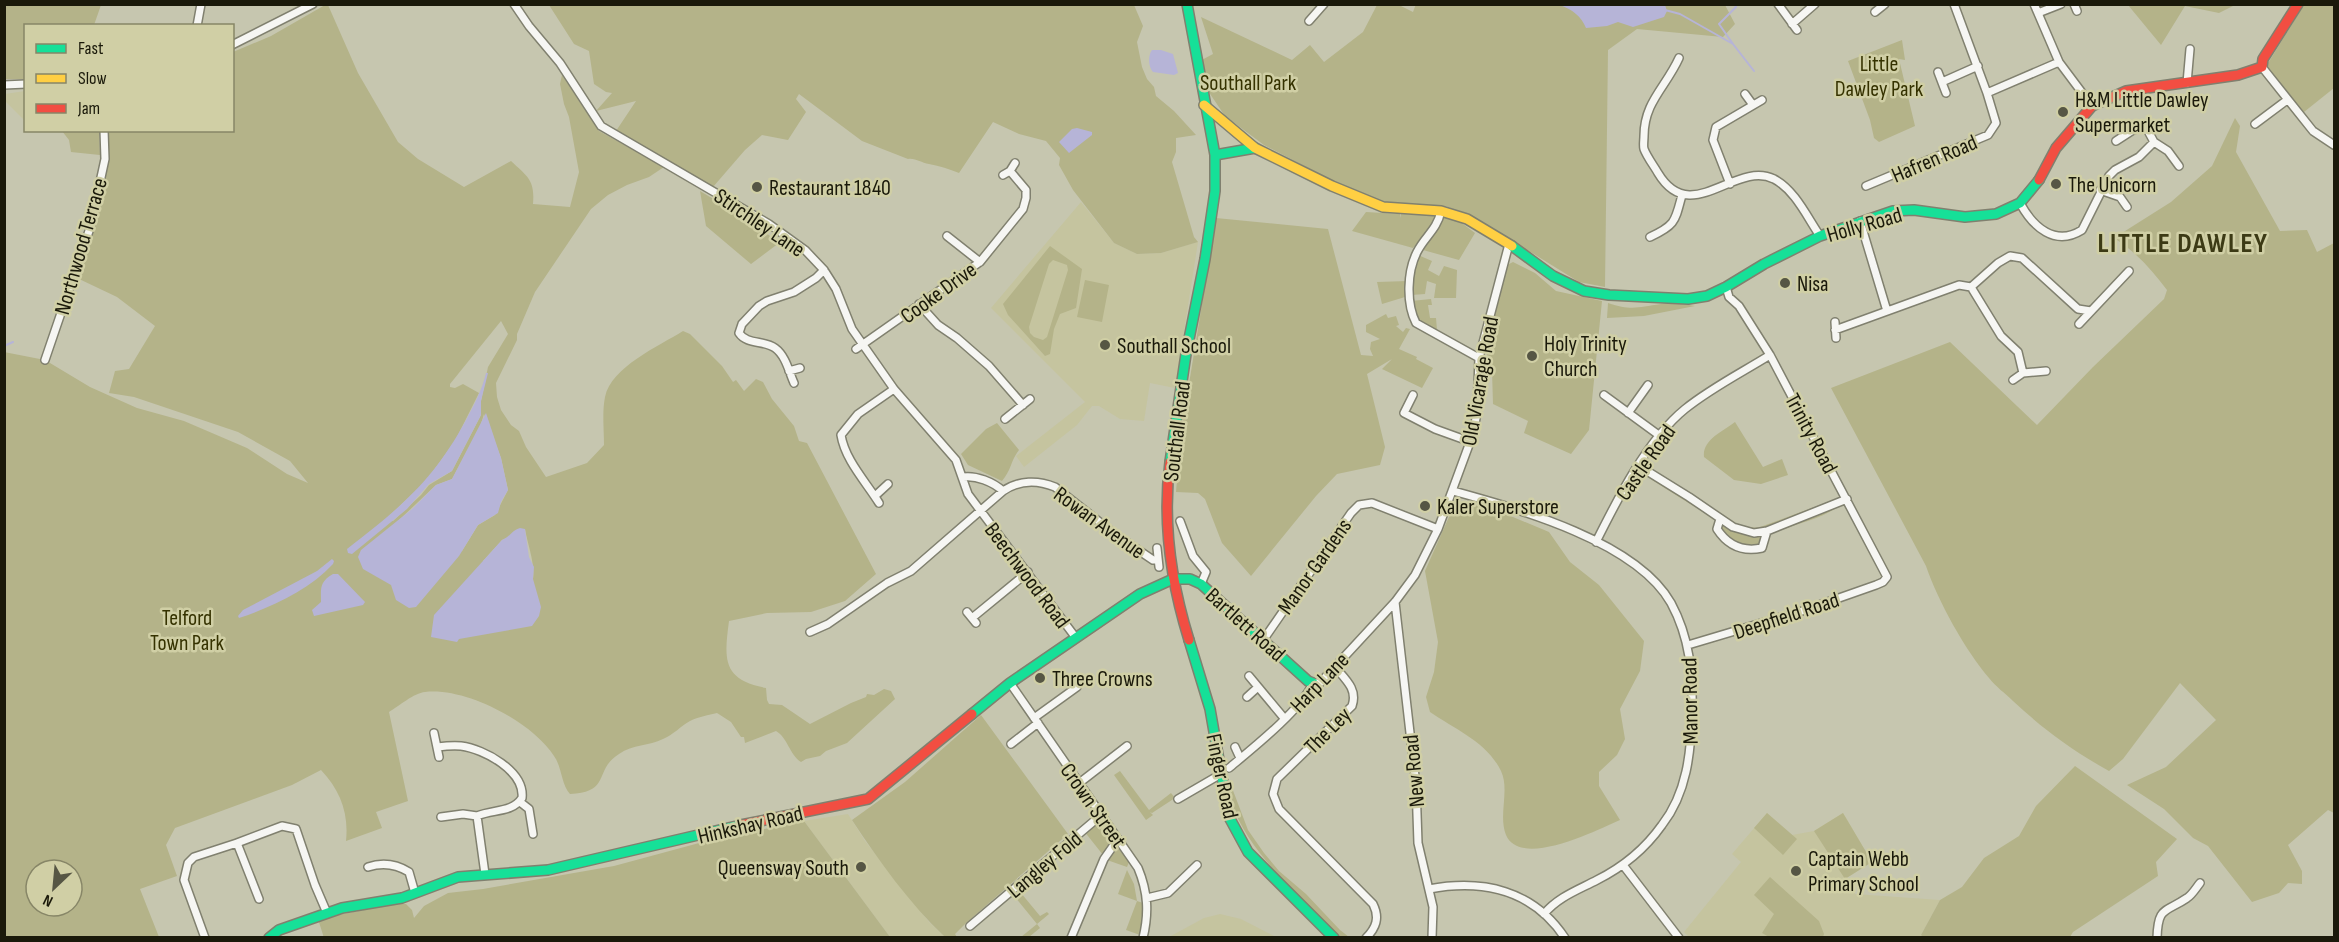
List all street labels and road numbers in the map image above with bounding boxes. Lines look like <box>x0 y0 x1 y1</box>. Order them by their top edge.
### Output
street label: Hafren Road <box>1888 129 1981 189</box>
street label: Northwood Terrace <box>49 175 114 318</box>
street label: Stirchley Lane <box>708 183 810 264</box>
street label: Holly Road <box>1824 202 1905 249</box>
street label: Cooke Drive <box>896 257 982 330</box>
street label: Old Vicarage Road <box>1456 315 1505 448</box>
street label: Southall Road <box>1158 380 1197 483</box>
street label: Trinity Road <box>1778 389 1843 478</box>
street label: Castle Road <box>1610 420 1682 506</box>
street label: Rowan Avenue <box>1048 481 1150 565</box>
street label: Manor Gardens <box>1272 514 1358 620</box>
street label: Beechwood Road <box>978 518 1075 634</box>
street label: Bartlett Road <box>1200 582 1290 668</box>
street label: Deepfield Road <box>1730 587 1843 646</box>
street label: Harp Lane <box>1285 647 1355 719</box>
street label: Manor Road <box>1676 657 1705 744</box>
street label: The Ley <box>1299 702 1358 760</box>
street label: Finger Road <box>1199 731 1244 821</box>
street label: New Road <box>1398 734 1431 808</box>
street label: Crown Street <box>1054 758 1132 854</box>
street label: Hinkshay Road <box>695 800 806 851</box>
street label: Langley Fold <box>1002 826 1088 904</box>

